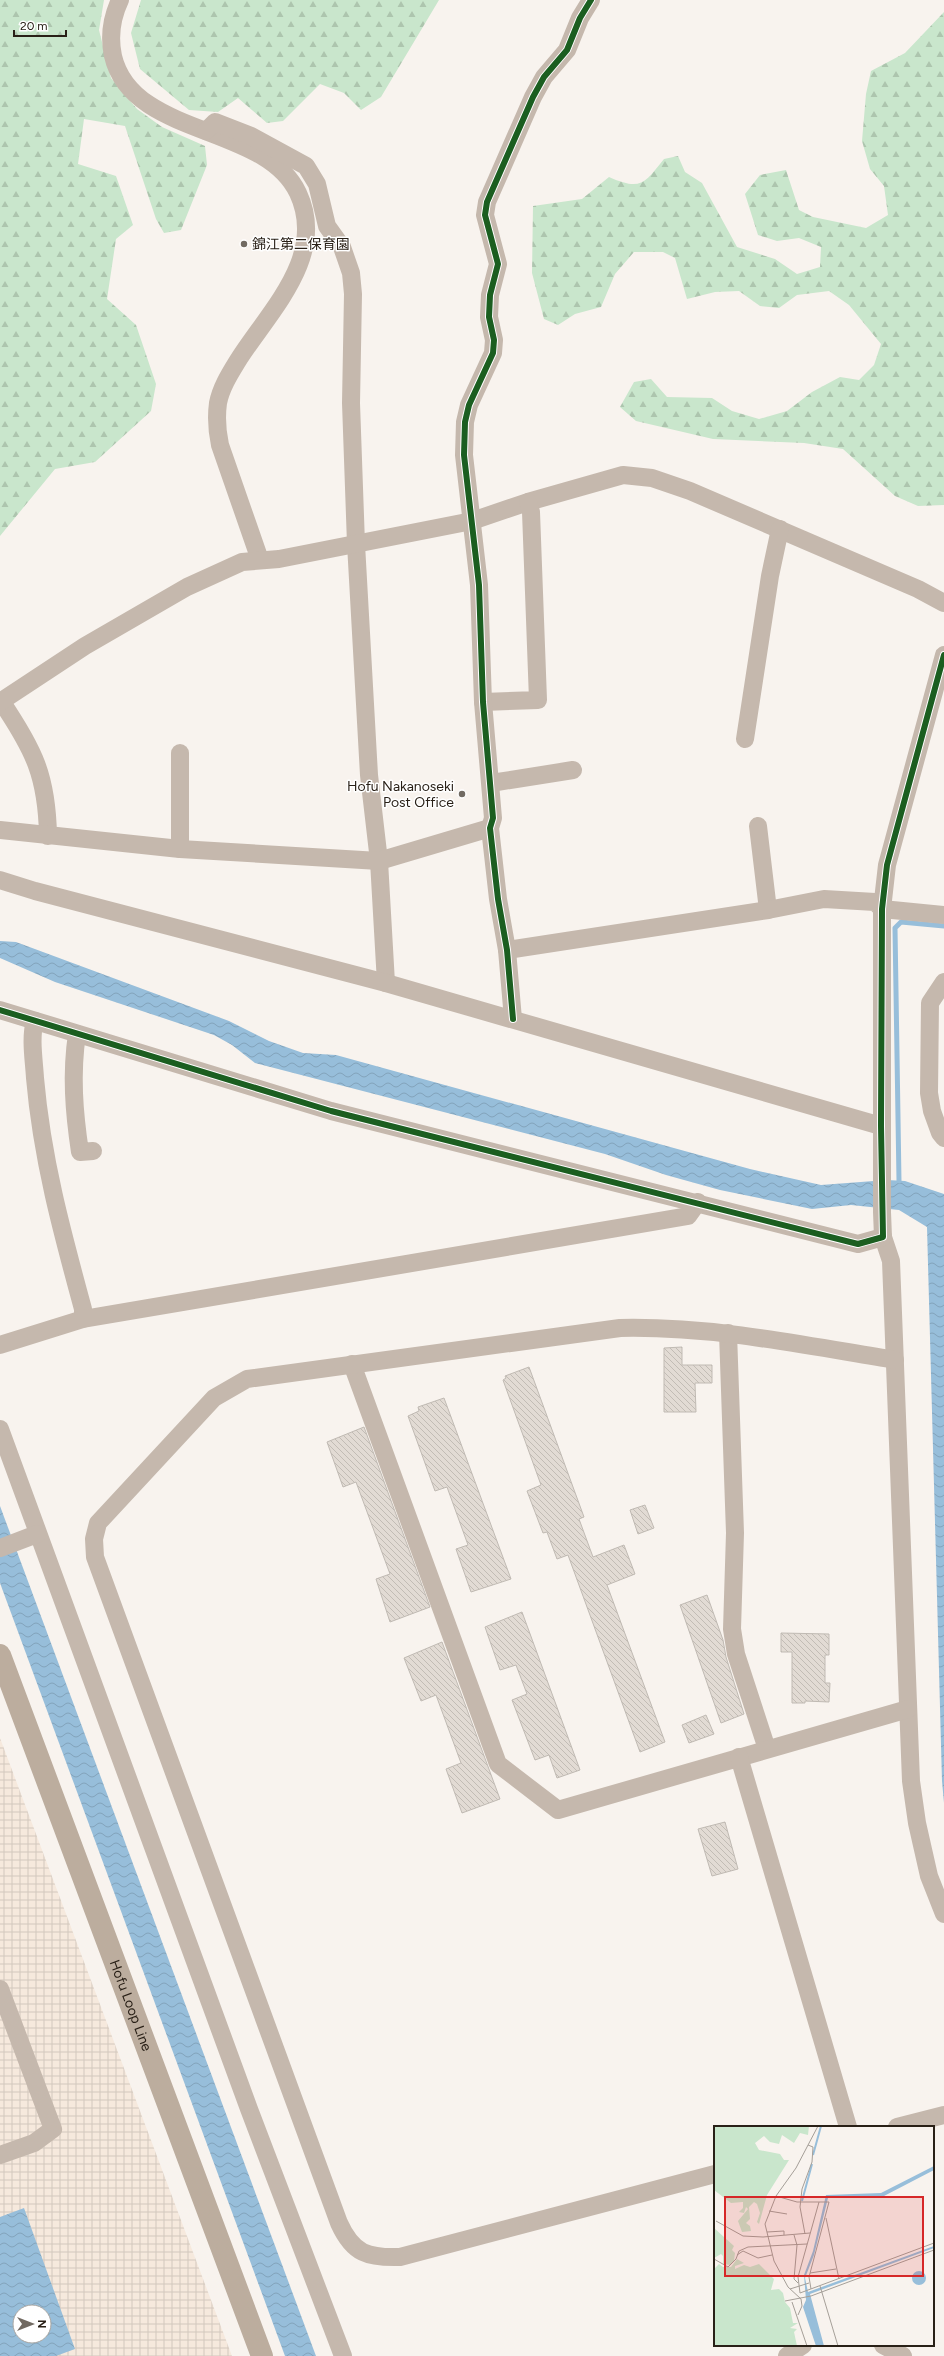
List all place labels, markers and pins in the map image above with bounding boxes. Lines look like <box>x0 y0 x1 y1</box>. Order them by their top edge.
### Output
place label: 錦江第二保育園 <box>252 236 350 253</box>
marker: 錦江第二保育園 <box>239 239 249 249</box>
place label: Hofu Nakanoseki Post Office <box>347 778 454 811</box>
marker: Hofu Nakanoseki Post Office <box>457 789 467 799</box>

